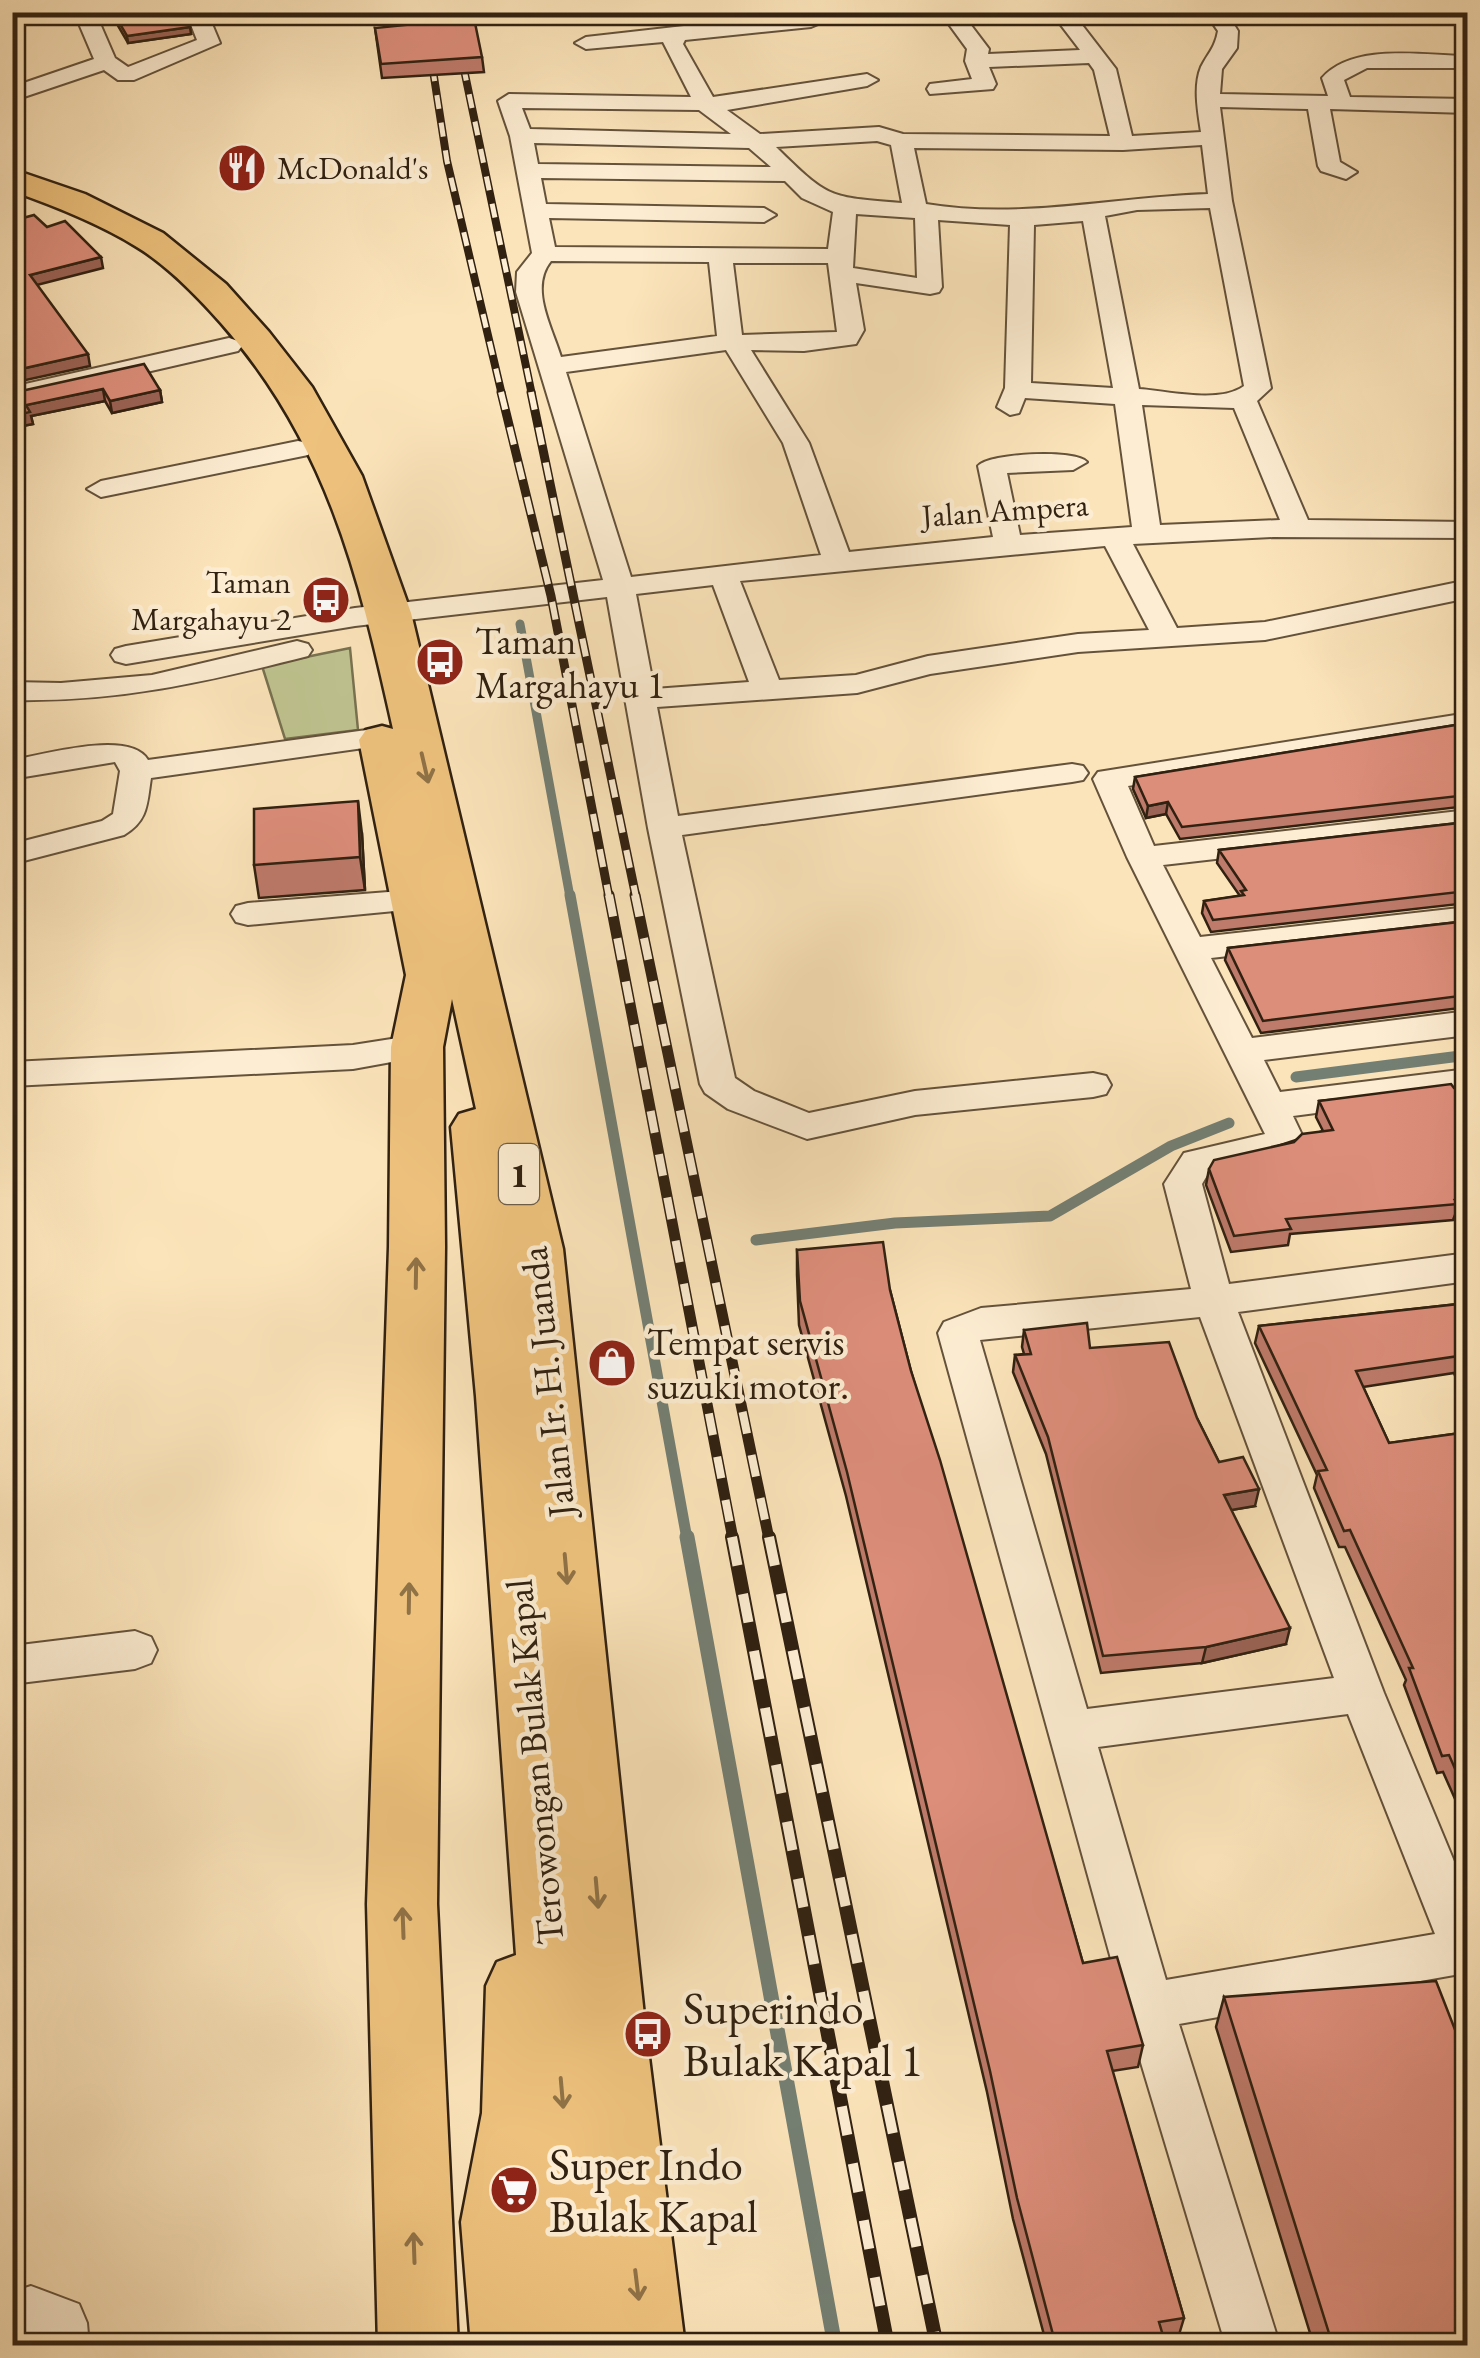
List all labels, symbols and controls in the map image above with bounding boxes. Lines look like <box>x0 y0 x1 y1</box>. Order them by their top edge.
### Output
restaurant icon: McDonald's <box>216 142 268 194</box>
place label: McDonald's <box>277 147 428 189</box>
street label: Jalan Ampera <box>917 483 1090 537</box>
place label: Taman Margahayu 2 <box>131 561 292 640</box>
bus stop icon: Taman Margahayu 2 <box>300 574 352 626</box>
place label: Taman Margahayu 1 <box>475 616 665 709</box>
bus stop icon: Taman Margahayu 1 <box>414 636 466 688</box>
one-way arrow <box>417 751 435 783</box>
road number: 1 <box>499 1144 539 1204</box>
street label: Jalan Ir. H. Juanda <box>508 1244 586 1523</box>
one-way arrow <box>407 1258 426 1290</box>
place label: Tempat servis suzuki motor. <box>647 1317 849 1410</box>
shop icon: Tempat servis suzuki motor. <box>586 1337 638 1389</box>
one-way arrow <box>556 1552 575 1585</box>
street label: Terowongan Bulak Kapal <box>494 1577 574 1947</box>
one-way arrow <box>399 1583 418 1615</box>
one-way arrow <box>587 1876 606 1908</box>
one-way arrow <box>393 1908 412 1940</box>
place label: Superindo Bulak Kapal 1 <box>683 1979 922 2089</box>
bus stop icon: Superindo Bulak Kapal 1 <box>622 2008 674 2060</box>
one-way arrow <box>553 2076 572 2108</box>
place label: Super Indo Bulak Kapal <box>549 2135 758 2245</box>
supermarket icon: Super Indo Bulak Kapal <box>488 2164 540 2216</box>
one-way arrow <box>404 2233 423 2265</box>
one-way arrow <box>629 2269 647 2301</box>

